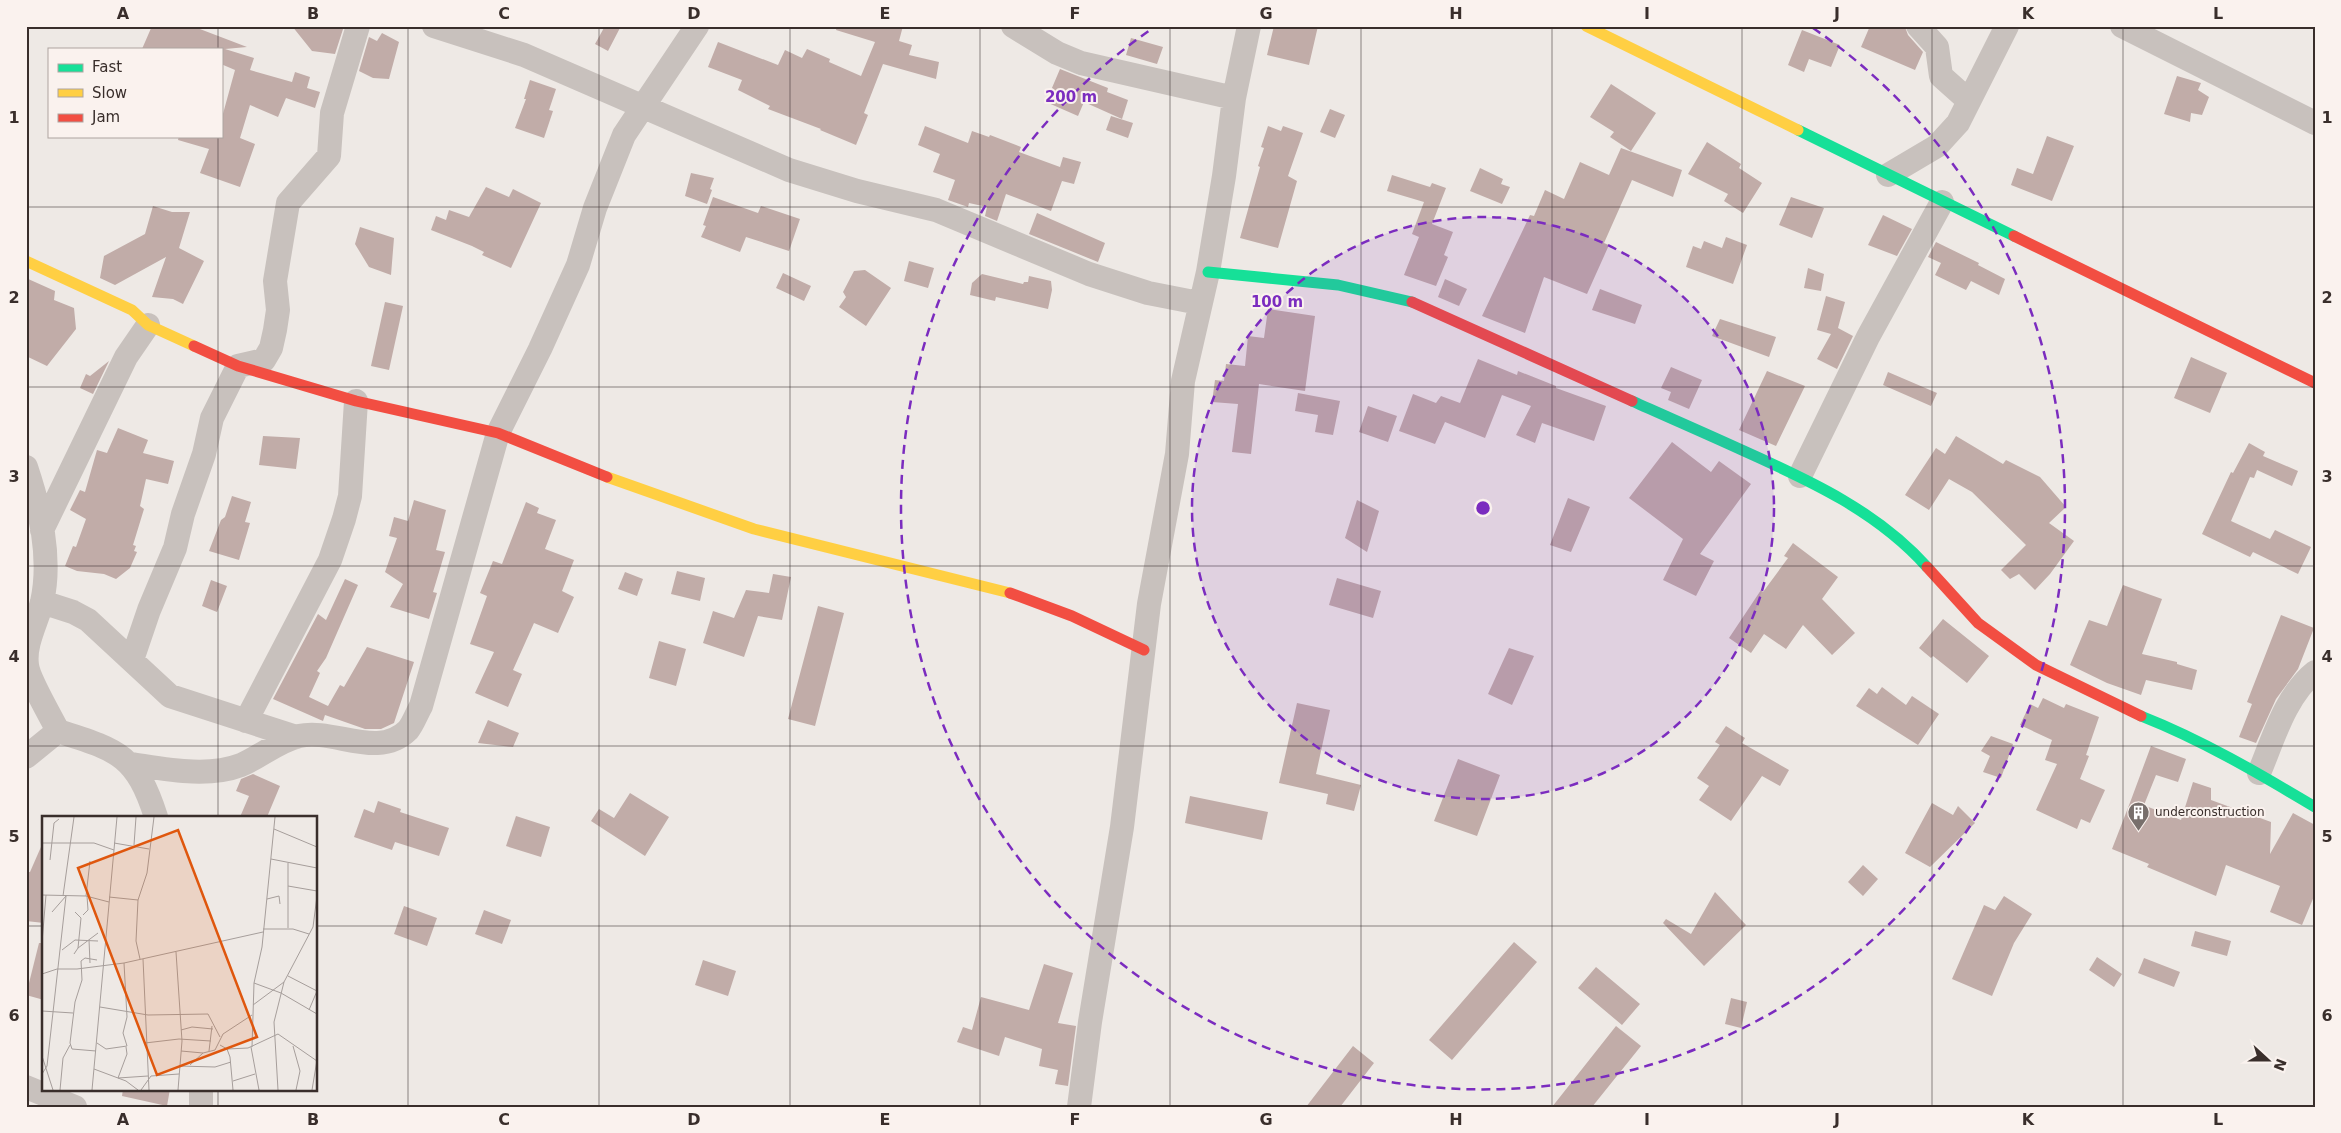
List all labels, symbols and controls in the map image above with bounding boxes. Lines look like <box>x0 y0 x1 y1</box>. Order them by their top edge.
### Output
text: A <box>117 4 130 23</box>
text: B <box>307 4 319 23</box>
text: C <box>498 4 510 23</box>
text: D <box>687 4 701 23</box>
text: E <box>880 4 890 23</box>
text: F <box>1070 4 1080 23</box>
text: G <box>1259 4 1273 23</box>
text: H <box>1449 4 1463 23</box>
text: I <box>1644 4 1650 23</box>
text: J <box>1833 4 1840 23</box>
text: K <box>2022 4 2035 23</box>
text: L <box>2213 4 2223 23</box>
legend <box>48 48 222 138</box>
text: Fast <box>92 58 122 76</box>
text: Slow <box>92 84 127 102</box>
text: 200 m <box>1045 88 1097 106</box>
text: 1 <box>8 108 20 127</box>
text: Jam <box>91 108 120 126</box>
text: 1 <box>2321 108 2333 127</box>
text: 2 <box>8 288 20 307</box>
text: 2 <box>2321 288 2333 307</box>
text: 100 m <box>1251 293 1303 311</box>
text: 3 <box>8 467 20 486</box>
text: 3 <box>2321 467 2333 486</box>
centre of rings <box>1474 499 1492 517</box>
text: 4 <box>8 647 20 666</box>
text: 4 <box>2321 647 2333 666</box>
building icon: underconstruction <box>2127 800 2151 831</box>
place label: underconstruction <box>2155 805 2265 819</box>
inset map <box>42 816 318 1090</box>
text: 5 <box>8 827 20 846</box>
text: 5 <box>2321 827 2333 846</box>
text: 6 <box>8 1006 20 1025</box>
text: 6 <box>2321 1006 2333 1025</box>
north arrow <box>2244 1036 2294 1086</box>
text: N <box>2271 1056 2290 1073</box>
text: A <box>117 1110 130 1129</box>
text: B <box>307 1110 319 1129</box>
text: C <box>498 1110 510 1129</box>
text: D <box>687 1110 701 1129</box>
text: E <box>880 1110 890 1129</box>
text: F <box>1070 1110 1080 1129</box>
text: G <box>1259 1110 1273 1129</box>
text: H <box>1449 1110 1463 1129</box>
text: I <box>1644 1110 1650 1129</box>
text: J <box>1833 1110 1840 1129</box>
text: K <box>2022 1110 2035 1129</box>
text: L <box>2213 1110 2223 1129</box>

